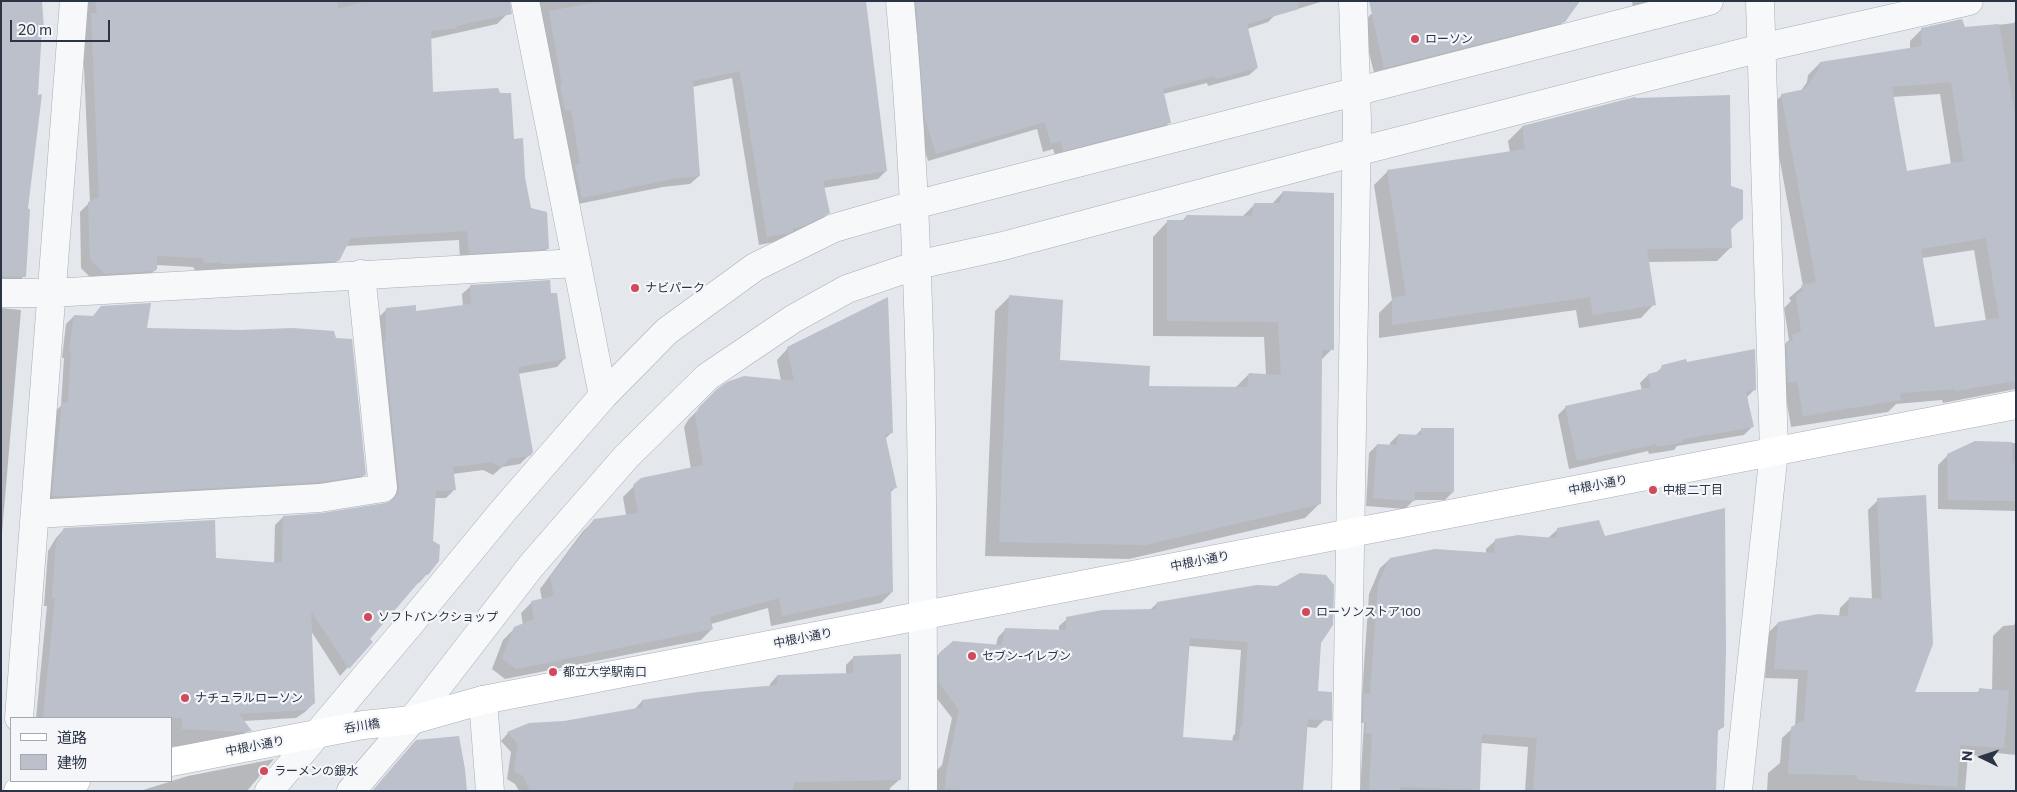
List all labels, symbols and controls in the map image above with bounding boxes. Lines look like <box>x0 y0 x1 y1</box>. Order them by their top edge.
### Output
scale bar <box>12 10 112 42</box>
text: 20 m <box>18 20 52 38</box>
place label: ローソン <box>1425 32 1473 46</box>
marker: ローソン <box>1409 33 1421 45</box>
place label: ナビパーク <box>645 281 705 295</box>
marker: ナビパーク <box>629 282 641 294</box>
street label: 中根小通り <box>1567 472 1629 498</box>
place label: 中根二丁目 <box>1663 483 1723 497</box>
marker: 中根二丁目 <box>1647 484 1659 496</box>
street label: 中根小通り <box>1169 548 1231 574</box>
place label: ローソンストア100 <box>1316 605 1421 619</box>
marker: ローソンストア100 <box>1300 606 1312 618</box>
place label: ソフトバンクショップ <box>378 610 498 624</box>
marker: ソフトバンクショップ <box>362 611 374 623</box>
street label: 中根小通り <box>772 625 834 651</box>
place label: セブン-イレブン <box>982 649 1071 663</box>
marker: セブン-イレブン <box>966 650 978 662</box>
place label: 都立大学駅南口 <box>563 665 647 679</box>
marker: 都立大学駅南口 <box>547 666 559 678</box>
place label: ナチュラルローソン <box>195 691 303 705</box>
marker: ナチュラルローソン <box>179 692 191 704</box>
street label: 呑川橋 <box>343 716 381 736</box>
legend <box>10 717 172 782</box>
text: 道路 <box>57 728 87 746</box>
north arrow <box>1957 732 2007 782</box>
street label: 中根小通り <box>224 733 286 759</box>
text: N <box>1958 750 1975 762</box>
text: 建物 <box>57 753 87 771</box>
place label: ラーメンの銀水 <box>274 764 358 778</box>
marker: ラーメンの銀水 <box>258 765 270 777</box>

